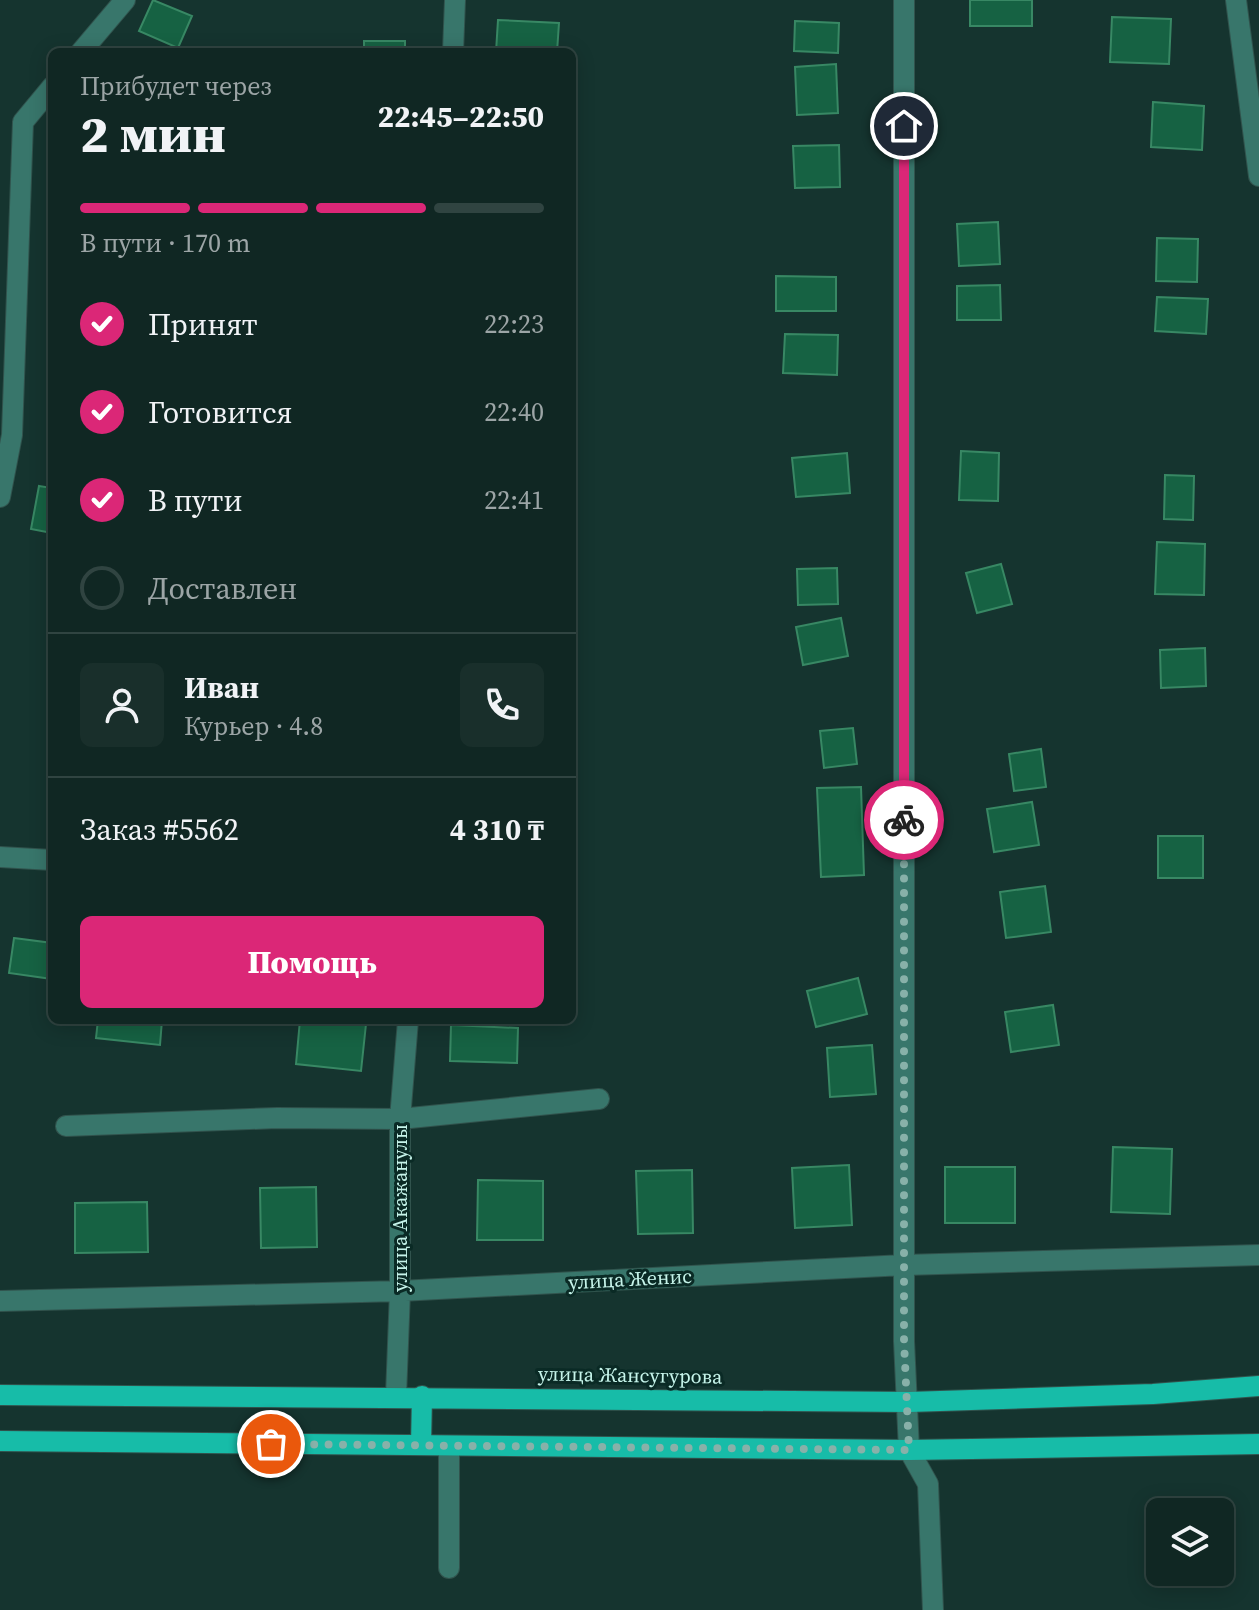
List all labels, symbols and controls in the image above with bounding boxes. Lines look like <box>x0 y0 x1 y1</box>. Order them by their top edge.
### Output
text: Прибудет через <box>80 68 272 104</box>
pin <box>870 92 938 160</box>
text: 22:45–22:50 <box>377 96 544 137</box>
text: 2 мин <box>80 98 226 169</box>
icon: home <box>882 104 926 148</box>
text: В пути · 170 m <box>80 225 250 261</box>
icon: check <box>80 302 124 346</box>
text: Принят <box>148 304 258 345</box>
text: 22:23 <box>484 306 544 342</box>
icon: check <box>80 390 124 434</box>
text: Готовится <box>148 392 292 433</box>
text: 22:40 <box>484 394 544 430</box>
icon: check <box>80 478 124 522</box>
text: В пути <box>148 480 243 521</box>
text: 22:41 <box>484 482 544 518</box>
text: Доставлен <box>148 568 297 609</box>
button: person <box>80 663 164 747</box>
button: phone <box>460 663 544 747</box>
text: Иван <box>184 667 259 708</box>
text: Курьер · 4.8 <box>184 708 323 744</box>
courier <box>864 780 944 860</box>
icon: bike <box>882 798 926 842</box>
text: Заказ #5562 <box>80 809 239 850</box>
text: 4 310 ₸ <box>450 809 544 850</box>
button: Помощь <box>80 916 544 1008</box>
street label: улица Акажанулы <box>386 1124 414 1292</box>
street label: улица Женис <box>567 1262 693 1296</box>
street label: улица Жансугурова <box>538 1359 723 1391</box>
pin <box>237 1410 305 1478</box>
icon: bag <box>249 1422 293 1466</box>
map controls <box>1146 1498 1234 1586</box>
button: layers <box>1146 1498 1234 1586</box>

